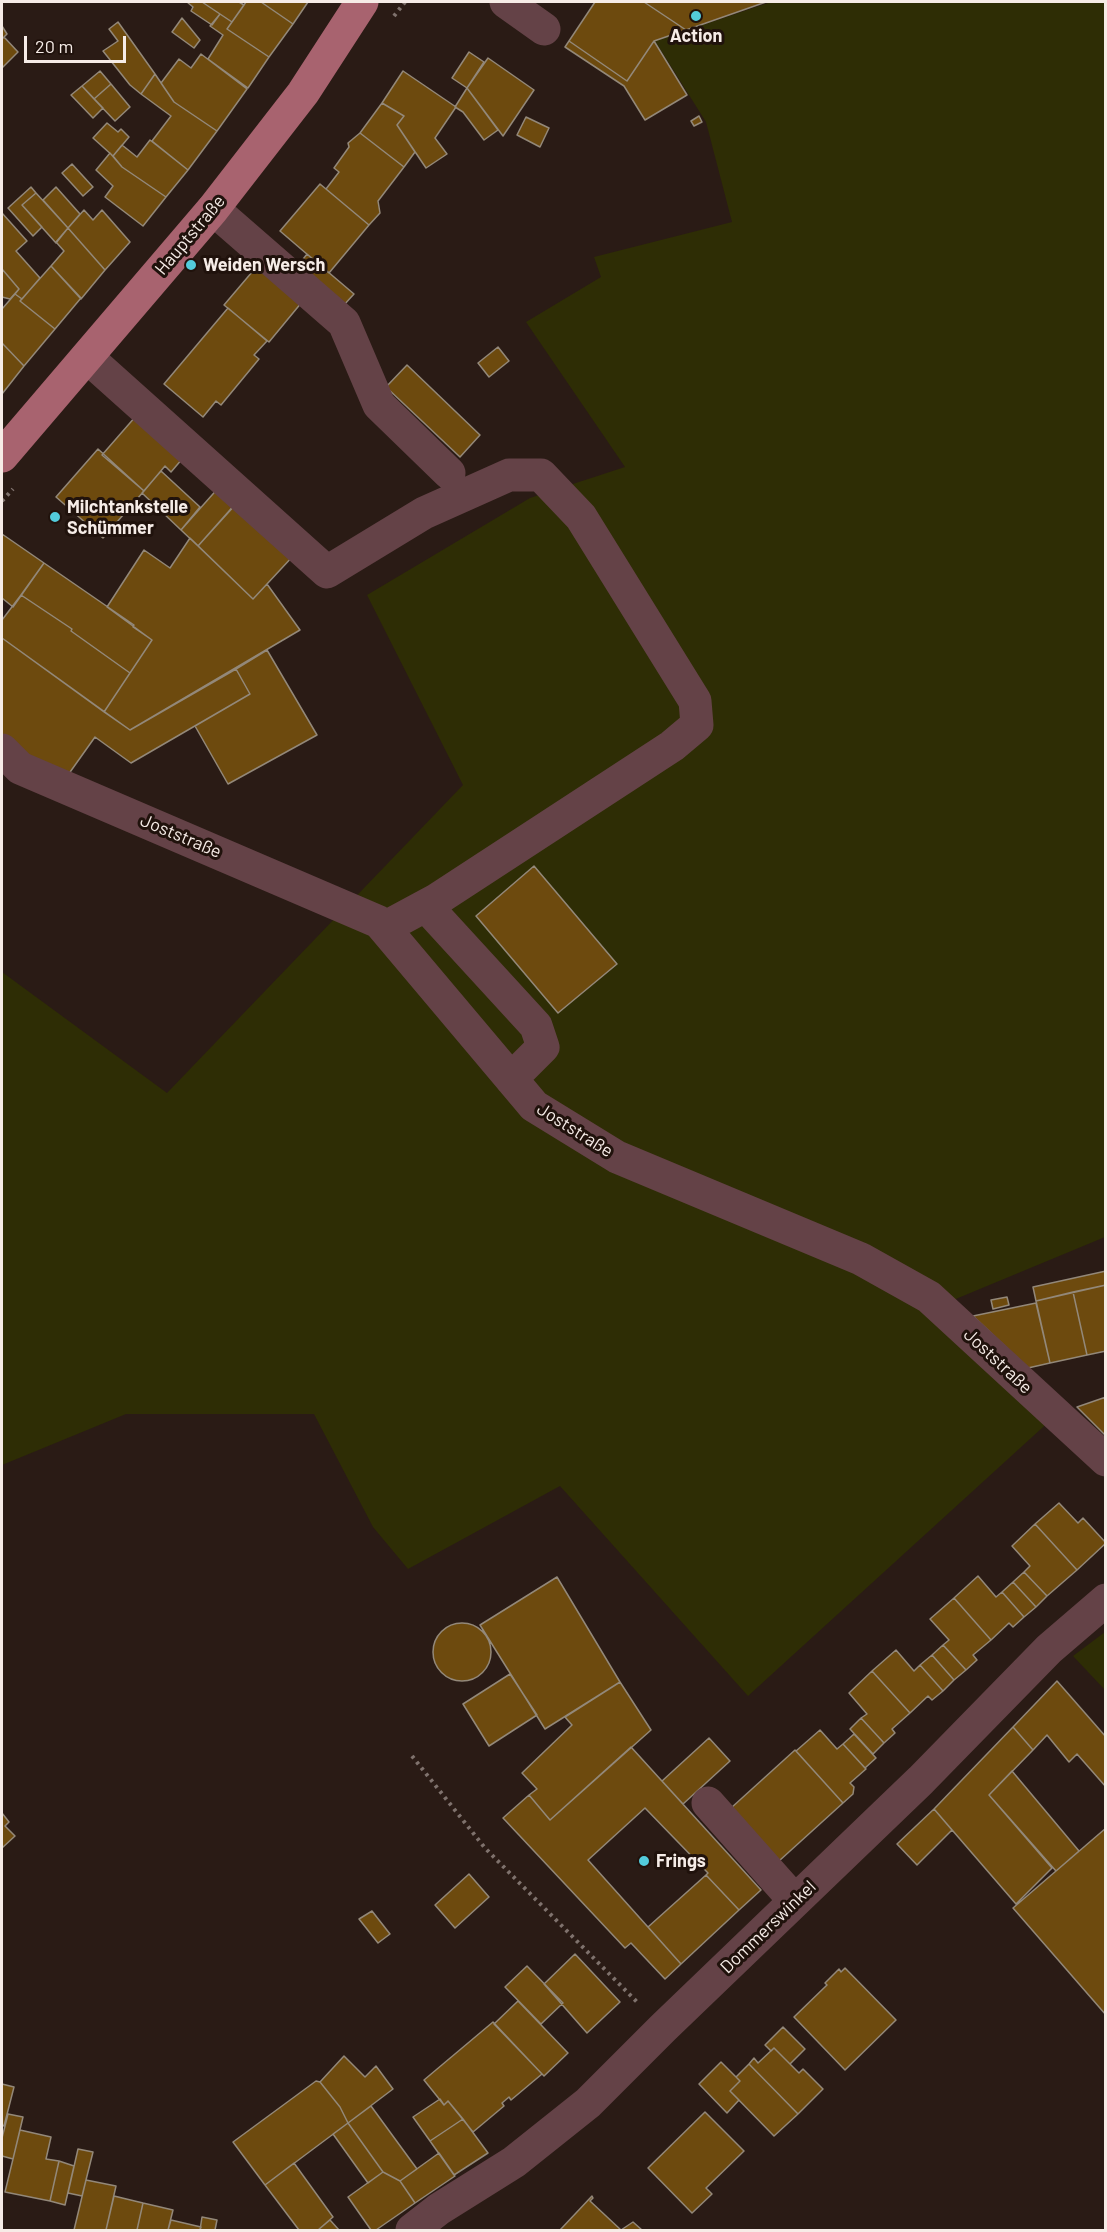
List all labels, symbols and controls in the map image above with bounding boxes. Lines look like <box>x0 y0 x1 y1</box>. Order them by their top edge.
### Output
marker: Action <box>689 9 703 23</box>
scale bar <box>27 24 129 62</box>
place label: Action <box>670 25 722 47</box>
text: 20 m <box>35 35 73 57</box>
street label: Hauptstraße <box>150 191 230 279</box>
place label: Weiden Wersch <box>203 254 325 276</box>
marker: Weiden Wersch <box>184 258 198 272</box>
place label: Milchtankstelle Schümmer <box>67 496 188 538</box>
marker: Milchtankstelle Schümmer <box>48 510 62 524</box>
street label: Joststraße <box>137 809 225 863</box>
street label: Joststraße <box>533 1098 617 1162</box>
street label: Joststraße <box>959 1324 1037 1398</box>
place label: Frings <box>656 1850 706 1872</box>
marker: Frings <box>637 1854 651 1868</box>
street label: Dommerswinkel <box>716 1876 820 1978</box>

